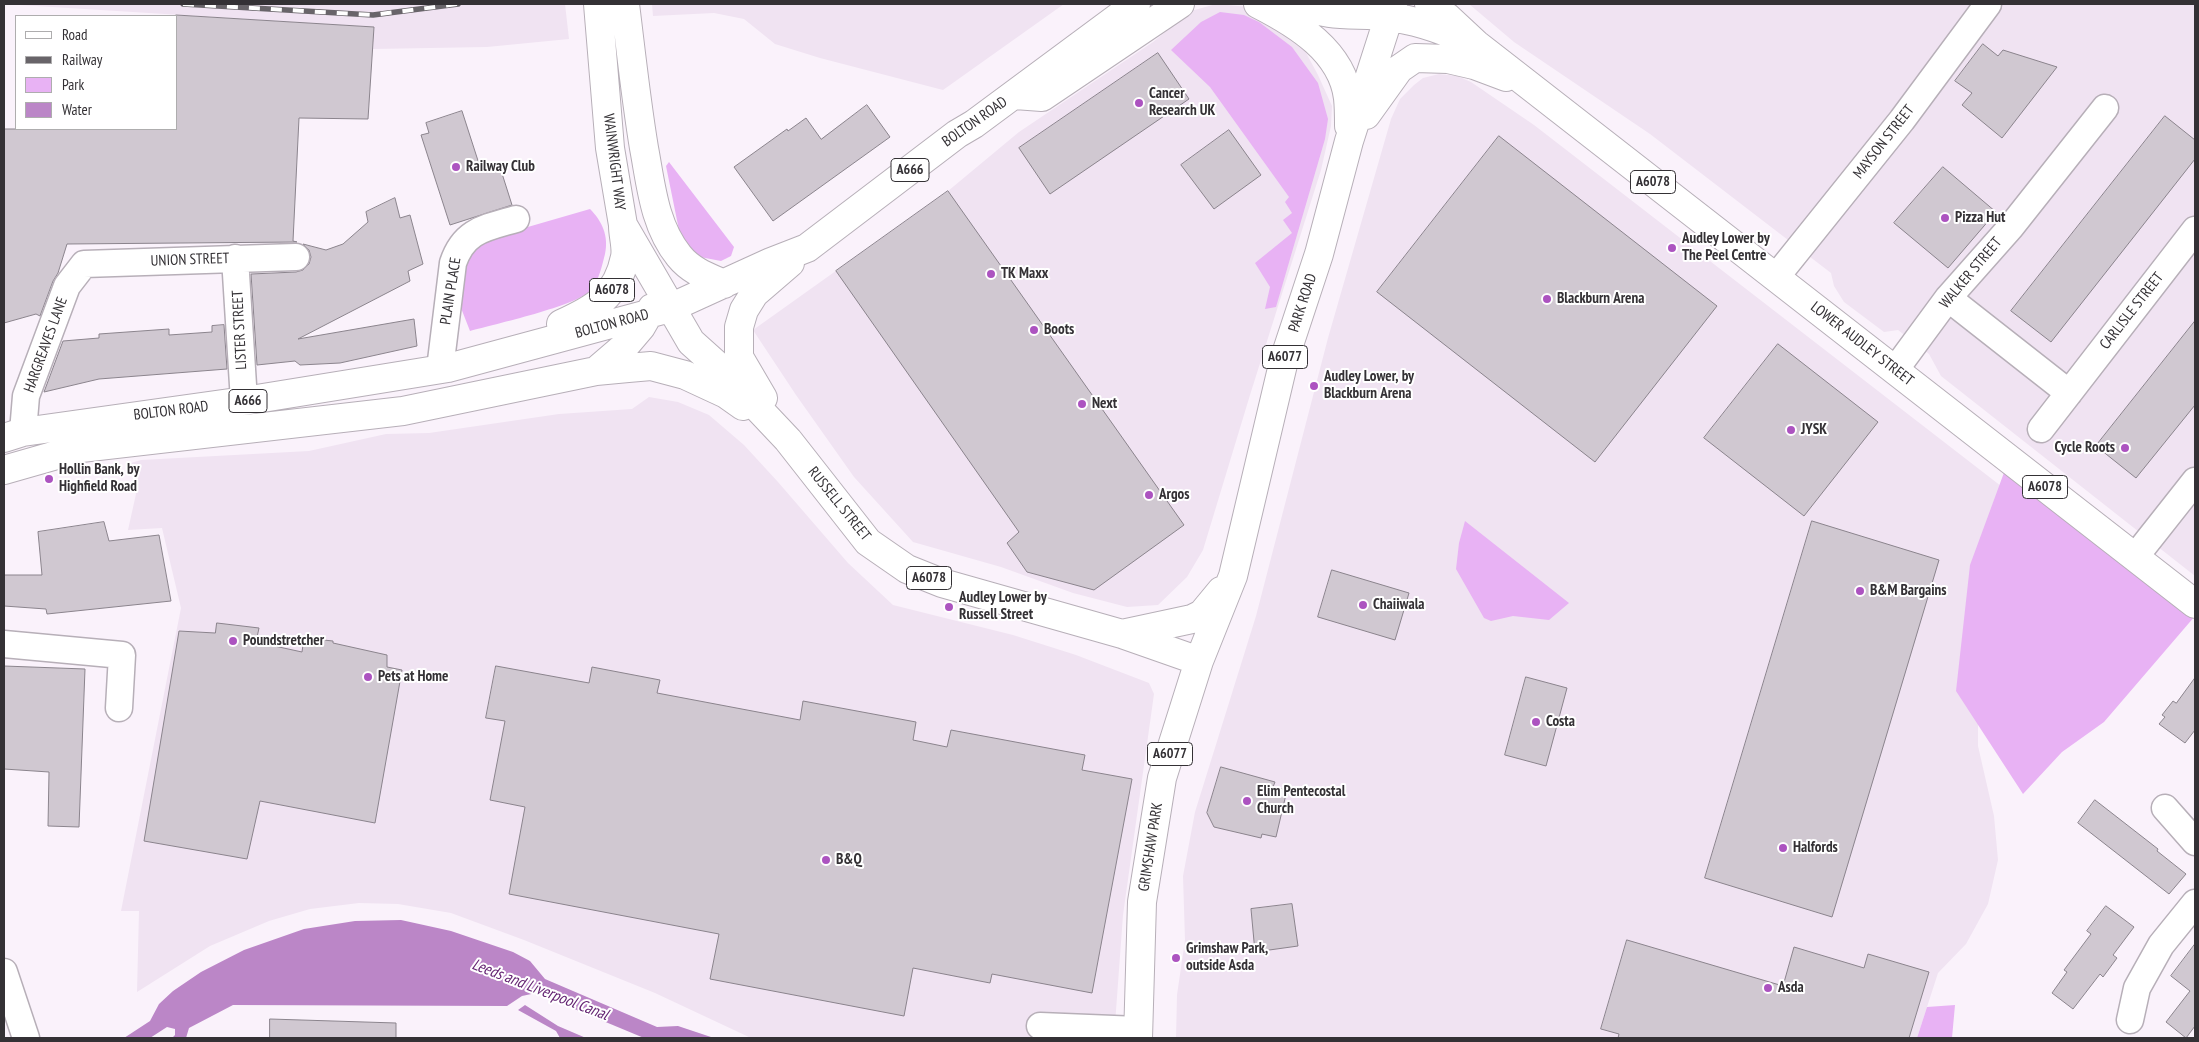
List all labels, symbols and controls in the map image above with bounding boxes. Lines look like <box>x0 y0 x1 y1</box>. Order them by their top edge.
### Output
legend <box>15 15 178 130</box>
text: Road <box>62 25 88 44</box>
text: Railway <box>62 50 102 69</box>
text: Park <box>62 75 84 94</box>
place label: Cancer Research UK <box>1149 85 1215 120</box>
street label: BOLTON ROAD <box>939 93 1011 151</box>
marker: Cancer Research UK <box>1133 97 1145 109</box>
text: Water <box>62 100 92 119</box>
street label: MAYSON STREET <box>1850 102 1918 182</box>
street label: WAINWRIGHT WAY <box>599 113 629 211</box>
place label: Railway Club <box>466 158 535 176</box>
road number: A666 <box>891 158 929 182</box>
marker: Railway Club <box>450 161 462 173</box>
road number: A6078 <box>1630 170 1676 193</box>
place label: Pizza Hut <box>1955 209 2005 227</box>
marker: Pizza Hut <box>1939 212 1951 224</box>
place label: Audley Lower by The Peel Centre <box>1682 230 1770 265</box>
street label: WALKER STREET <box>1936 234 2006 312</box>
marker: Audley Lower by The Peel Centre <box>1666 242 1678 254</box>
street label: UNION STREET <box>150 250 230 270</box>
street label: PLAIN PLACE <box>437 256 465 326</box>
place label: TK Maxx <box>1001 265 1048 283</box>
marker: TK Maxx <box>985 268 997 280</box>
street label: CARLISLE STREET <box>2096 269 2168 353</box>
street label: PARK ROAD <box>1285 271 1321 335</box>
road number: A6078 <box>590 278 634 302</box>
street label: LISTER STREET <box>229 290 251 370</box>
place label: Blackburn Arena <box>1557 290 1644 308</box>
marker: Blackburn Arena <box>1541 293 1553 305</box>
street label: HARGREAVES LANE <box>20 295 72 395</box>
street label: LOWER AUDLEY STREET <box>1807 298 1917 390</box>
street label: BOLTON ROAD <box>573 306 651 342</box>
place label: Boots <box>1044 321 1074 339</box>
marker: Boots <box>1028 324 1040 336</box>
road number: A6077 <box>1262 346 1308 368</box>
place label: Audley Lower, by Blackburn Arena <box>1324 368 1414 403</box>
marker: Audley Lower, by Blackburn Arena <box>1308 380 1320 392</box>
road number: A666 <box>229 390 267 412</box>
place label: Next <box>1092 395 1117 413</box>
street label: BOLTON ROAD <box>133 397 209 425</box>
marker: Next <box>1076 398 1088 410</box>
place label: JYSK <box>1801 421 1827 439</box>
marker: JYSK <box>1785 424 1797 436</box>
place label: Cycle Roots <box>2055 439 2115 457</box>
marker: Cycle Roots <box>2119 442 2131 454</box>
place label: Hollin Bank, by Highfield Road <box>59 461 139 496</box>
street label: RUSSELL STREET <box>804 463 874 545</box>
marker: Hollin Bank, by Highfield Road <box>43 473 55 485</box>
road number: A6078 <box>2022 476 2068 498</box>
place label: Argos <box>1159 486 1189 504</box>
marker: Argos <box>1143 489 1155 501</box>
road number: A6078 <box>906 566 952 590</box>
place label: B&M Bargains <box>1870 582 1947 600</box>
marker: B&M Bargains <box>1854 585 1866 597</box>
place label: Audley Lower by Russell Street <box>959 589 1047 624</box>
place label: Chaiiwala <box>1373 596 1425 614</box>
marker: Chaiiwala <box>1357 599 1369 611</box>
marker: Audley Lower by Russell Street <box>943 601 955 613</box>
place label: Poundstretcher <box>243 632 324 650</box>
marker: Poundstretcher <box>227 635 239 647</box>
place label: Pets at Home <box>378 668 448 686</box>
marker: Pets at Home <box>362 671 374 683</box>
place label: Costa <box>1546 713 1575 731</box>
marker: Costa <box>1530 716 1542 728</box>
road number: A6077 <box>1148 742 1192 766</box>
place label: Elim Pentecostal Church <box>1257 783 1345 818</box>
marker: Elim Pentecostal Church <box>1241 795 1253 807</box>
street label: GRIMSHAW PARK <box>1135 801 1167 893</box>
place label: Halfords <box>1793 839 1838 857</box>
marker: Halfords <box>1777 842 1789 854</box>
place label: B&Q <box>836 851 862 869</box>
marker: B&Q <box>820 854 832 866</box>
place label: Grimshaw Park, outside Asda <box>1186 940 1268 975</box>
marker: Grimshaw Park, outside Asda <box>1170 952 1182 964</box>
water label: Leeds and Liverpool Canal <box>469 955 611 1025</box>
place label: Asda <box>1778 979 1804 997</box>
marker: Asda <box>1762 982 1774 994</box>

